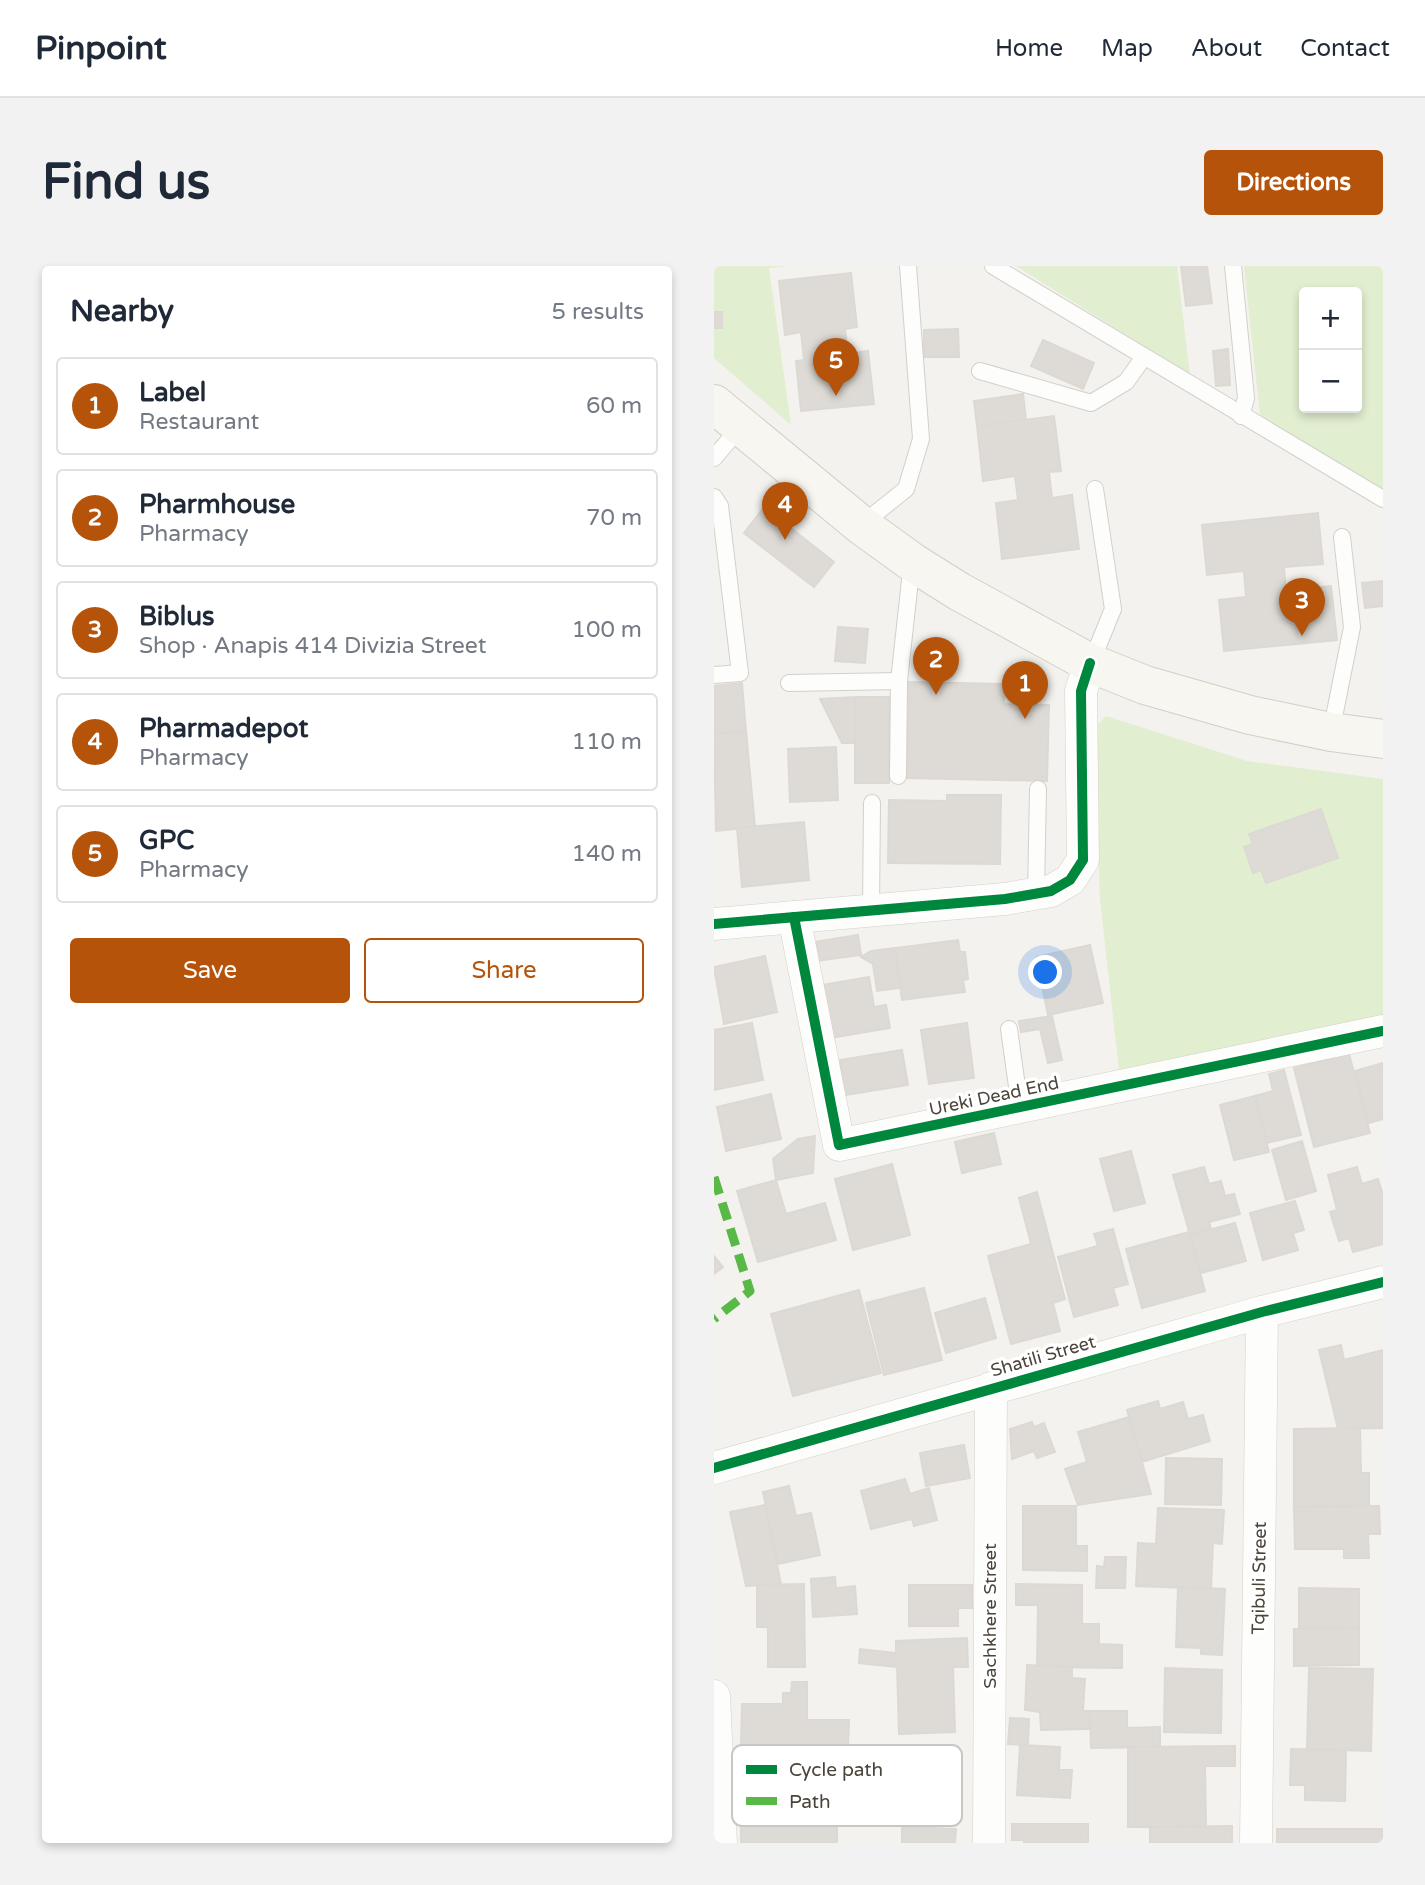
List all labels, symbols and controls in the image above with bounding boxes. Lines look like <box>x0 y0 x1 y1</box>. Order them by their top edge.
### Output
text: Pinpoint <box>35 29 167 68</box>
text: Home <box>995 34 1063 63</box>
text: Map <box>1101 34 1153 63</box>
text: About <box>1191 34 1262 63</box>
text: Contact <box>1300 34 1390 63</box>
button: Directions <box>1204 150 1383 215</box>
text: Find us <box>42 153 210 212</box>
map controls <box>1299 287 1362 413</box>
button: + <box>1299 287 1362 350</box>
text: Nearby <box>70 293 174 330</box>
text: 5 results <box>551 298 644 326</box>
pin: 5 <box>813 338 859 396</box>
button: − <box>1299 350 1362 413</box>
text: Label <box>139 377 206 408</box>
text: 1 <box>88 392 102 420</box>
text: 60 m <box>586 392 642 420</box>
text: Restaurant <box>139 408 259 436</box>
pin: 4 <box>762 482 808 540</box>
text: Pharmhouse <box>139 489 295 520</box>
text: 2 <box>88 504 102 532</box>
text: 70 m <box>586 504 642 532</box>
text: Pharmacy <box>139 520 249 548</box>
pin: 3 <box>1279 578 1325 636</box>
text: Biblus <box>139 601 214 632</box>
text: 3 <box>88 616 102 644</box>
text: 100 m <box>572 616 642 644</box>
text: Shop · Anapis 414 Divizia Street <box>139 632 486 660</box>
pin: 2 <box>913 637 959 695</box>
pin: 1 <box>1002 661 1048 719</box>
text: Pharmadepot <box>139 713 308 744</box>
text: 4 <box>88 728 102 756</box>
text: 110 m <box>572 728 642 756</box>
text: Pharmacy <box>139 744 249 772</box>
text: GPC <box>139 825 194 856</box>
text: 5 <box>88 840 102 868</box>
text: 140 m <box>572 840 642 868</box>
text: Pharmacy <box>139 856 249 884</box>
button: Save <box>70 938 350 1003</box>
button: Share <box>364 938 644 1003</box>
your location <box>1028 955 1062 989</box>
street label: Ureki Dead End <box>927 1071 1061 1121</box>
street label: Shatili Street <box>988 1330 1098 1381</box>
street label: Tqibuli Street <box>1247 1521 1271 1635</box>
street label: Sachkhere Street <box>979 1543 1001 1689</box>
legend <box>732 1745 962 1826</box>
text: Cycle path <box>789 1759 883 1781</box>
text: Path <box>789 1791 831 1813</box>

